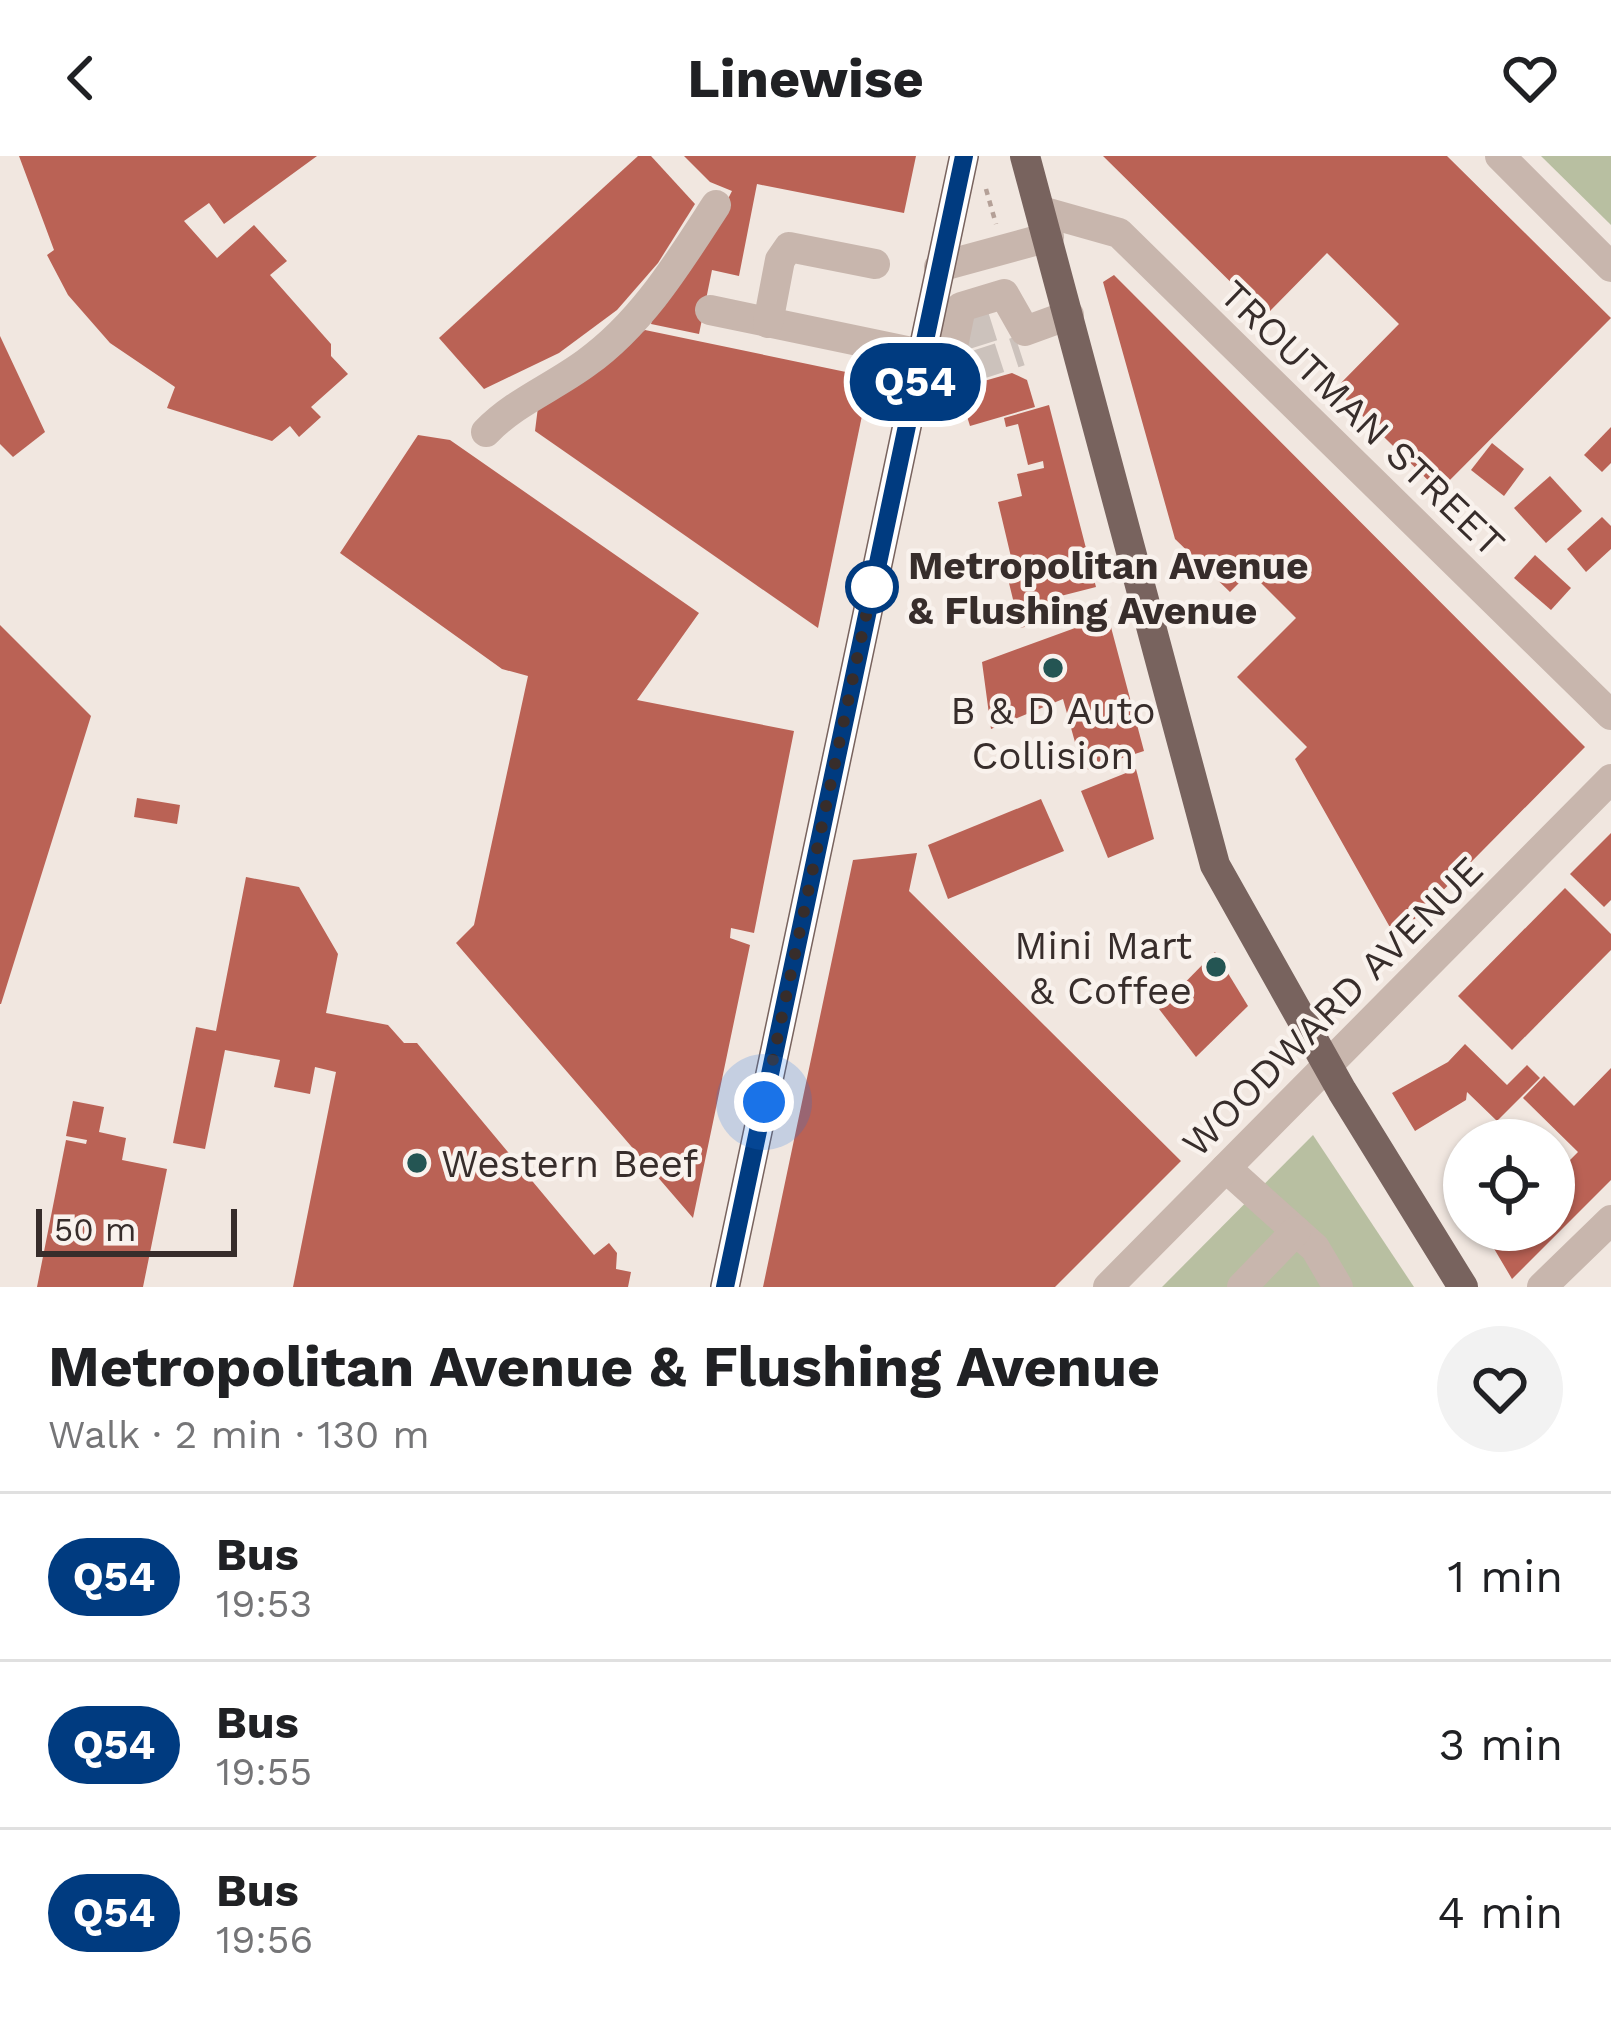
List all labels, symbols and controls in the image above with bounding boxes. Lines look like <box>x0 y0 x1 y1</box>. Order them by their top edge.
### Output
icon: back <box>48 45 114 111</box>
icon: heart <box>1497 45 1563 111</box>
text: Linewise <box>687 47 924 110</box>
street label: TROUTMAN STREET <box>1211 271 1514 566</box>
line badge: Q54 <box>846 343 984 421</box>
text: Q54 <box>874 357 956 406</box>
place label: Metropolitan Avenue & Flushing Avenue <box>908 543 1308 633</box>
marker: Metropolitan Avenue & Flushing Avenue <box>847 562 897 612</box>
marker: B & D Auto Collision <box>1040 655 1066 681</box>
place label: B & D Auto Collision <box>950 688 1156 778</box>
street label: WOODWARD AVENUE <box>1173 847 1492 1166</box>
place label: Mini Mart & Coffee <box>1014 923 1192 1013</box>
marker: Mini Mart & Coffee <box>1203 954 1229 980</box>
your location <box>734 1072 794 1132</box>
map controls <box>1443 1119 1575 1251</box>
button: locate <box>1443 1119 1575 1251</box>
place label: Western Beef <box>441 1141 698 1186</box>
marker: Western Beef <box>404 1150 430 1176</box>
scale bar <box>36 1203 237 1256</box>
text: 50 m <box>54 1210 136 1249</box>
button: heart <box>1437 1326 1563 1452</box>
text: Metropolitan Avenue & Flushing Avenue <box>48 1333 1160 1400</box>
text: Walk · 2 min · 130 m <box>48 1412 430 1457</box>
text: Bus <box>216 1528 299 1581</box>
text: 1 min <box>1447 1550 1563 1603</box>
text: Q54 <box>73 1552 155 1601</box>
text: 19:53 <box>216 1581 312 1626</box>
text: Bus <box>216 1696 299 1749</box>
text: 3 min <box>1439 1718 1563 1771</box>
text: Q54 <box>73 1720 155 1769</box>
text: 19:55 <box>216 1749 312 1794</box>
text: Bus <box>216 1864 299 1917</box>
text: 4 min <box>1437 1886 1563 1939</box>
text: Q54 <box>73 1888 155 1937</box>
text: 19:56 <box>216 1917 313 1962</box>

